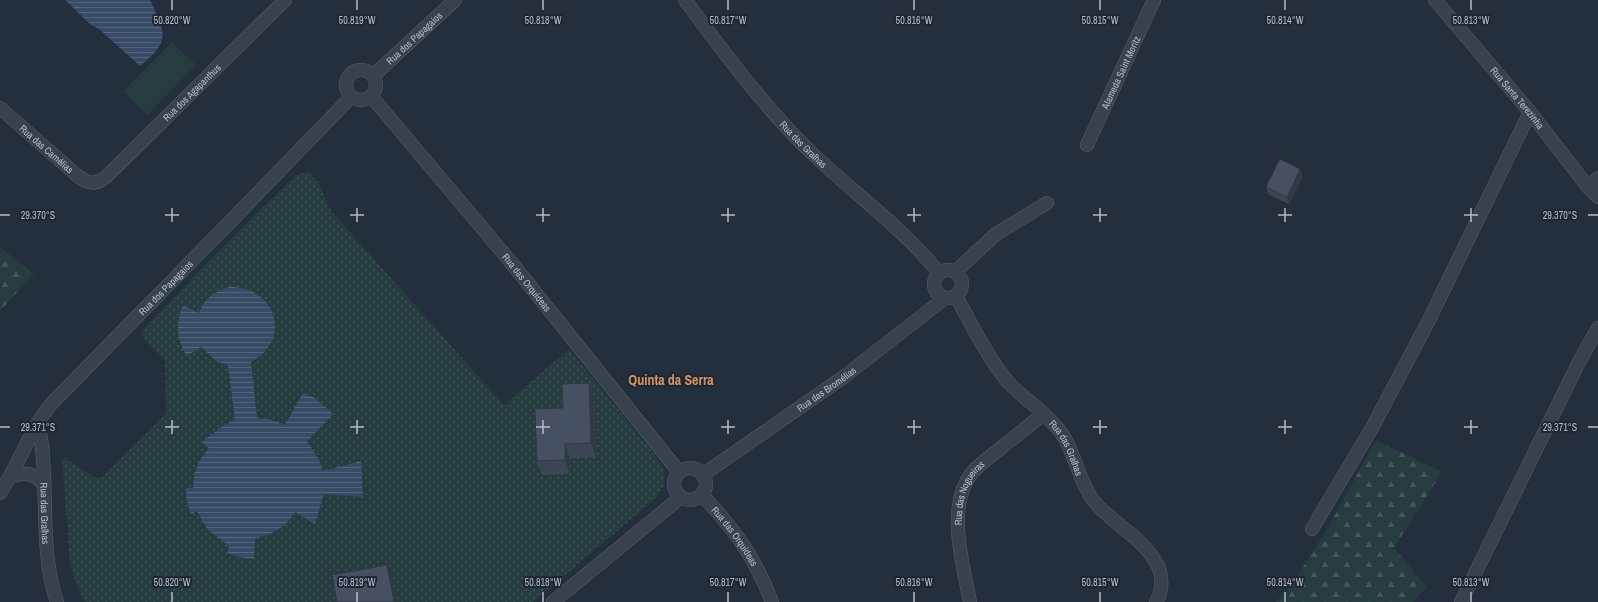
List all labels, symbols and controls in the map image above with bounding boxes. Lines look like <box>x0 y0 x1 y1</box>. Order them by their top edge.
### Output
street label: Rua dos Papagaios <box>383 9 445 67</box>
text: 50.820°W <box>154 14 191 27</box>
text: 50.819°W <box>339 14 376 27</box>
text: 50.818°W <box>525 14 562 27</box>
text: 50.817°W <box>710 14 747 27</box>
text: 50.816°W <box>896 14 933 27</box>
text: 50.815°W <box>1082 14 1119 27</box>
text: 50.814°W <box>1267 14 1304 27</box>
text: 50.813°W <box>1453 14 1490 27</box>
street label: Alameda Saint Moritz <box>1098 34 1143 112</box>
street label: Rua dos Agapanthus <box>160 61 223 124</box>
street label: Rua Santa Terezinha <box>1488 64 1547 132</box>
street label: Rua das Gralhas <box>777 118 830 171</box>
street label: Rua das Camélias <box>17 122 76 176</box>
text: 29.370°S <box>21 209 56 222</box>
text: 29.370°S <box>1543 209 1578 222</box>
street label: Rua das Orquídeas <box>500 250 554 314</box>
street label: Rua dos Papagaios <box>136 257 195 318</box>
street label: Rua das Bromélias <box>794 363 859 414</box>
district label: Quinta da Serra <box>628 371 714 389</box>
street label: Rua das Gralhas <box>1047 417 1086 477</box>
text: 29.371°S <box>21 421 56 434</box>
text: 29.371°S <box>1543 421 1578 434</box>
street label: Rua das Nogueiras <box>951 457 987 525</box>
street label: Rua das Gralhas <box>38 482 53 545</box>
street label: Rua das Orquídeas <box>709 504 761 568</box>
text: 50.820°W <box>154 576 191 589</box>
text: 50.819°W <box>339 576 376 589</box>
text: 50.818°W <box>525 576 562 589</box>
text: 50.817°W <box>710 576 747 589</box>
text: 50.816°W <box>896 576 933 589</box>
text: 50.815°W <box>1082 576 1119 589</box>
text: 50.814°W <box>1267 576 1304 589</box>
text: 50.813°W <box>1453 576 1490 589</box>

